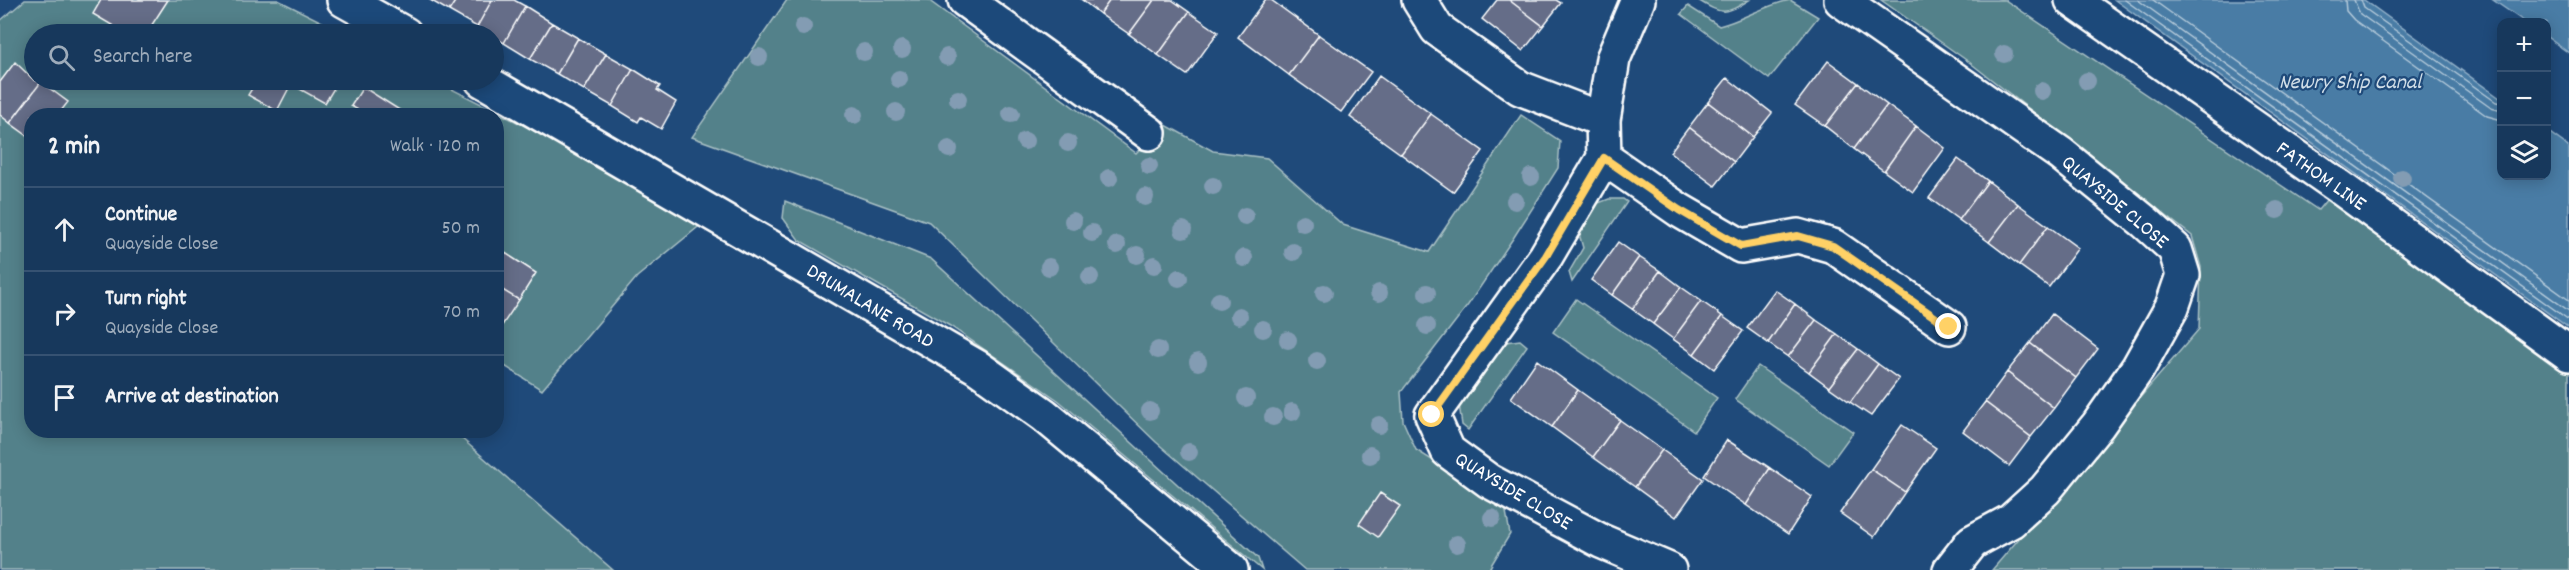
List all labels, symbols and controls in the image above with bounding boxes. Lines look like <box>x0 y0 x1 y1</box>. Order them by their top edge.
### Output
map controls <box>2497 18 2551 180</box>
button: + <box>2497 18 2551 72</box>
search box <box>24 24 504 90</box>
icon: search <box>45 41 78 74</box>
text: Search here <box>93 42 192 73</box>
water label: Newry Ship Canal <box>2279 68 2423 99</box>
button: − <box>2497 72 2551 126</box>
button: layers <box>2497 126 2551 180</box>
text: 2 min <box>48 129 100 166</box>
text: Walk · 120 m <box>390 133 480 161</box>
street label: FATHOM LINE <box>2269 135 2372 220</box>
street label: QUAYSIDE CLOSE <box>2054 149 2175 258</box>
text: Continue <box>105 200 177 231</box>
icon: ahead <box>48 213 81 246</box>
text: 50 m <box>442 215 480 243</box>
text: Quayside Close <box>105 231 218 259</box>
street label: DRUMALANE ROAD <box>800 258 939 358</box>
text: Turn right <box>105 284 187 315</box>
icon: right <box>48 297 81 330</box>
text: 70 m <box>443 299 480 327</box>
route end <box>1935 313 1961 339</box>
text: Quayside Close <box>105 315 218 343</box>
icon: arrive <box>48 381 81 414</box>
text: Arrive at destination <box>105 382 279 413</box>
route start <box>1418 401 1444 427</box>
street label: QUAYSIDE CLOSE <box>1448 446 1577 540</box>

